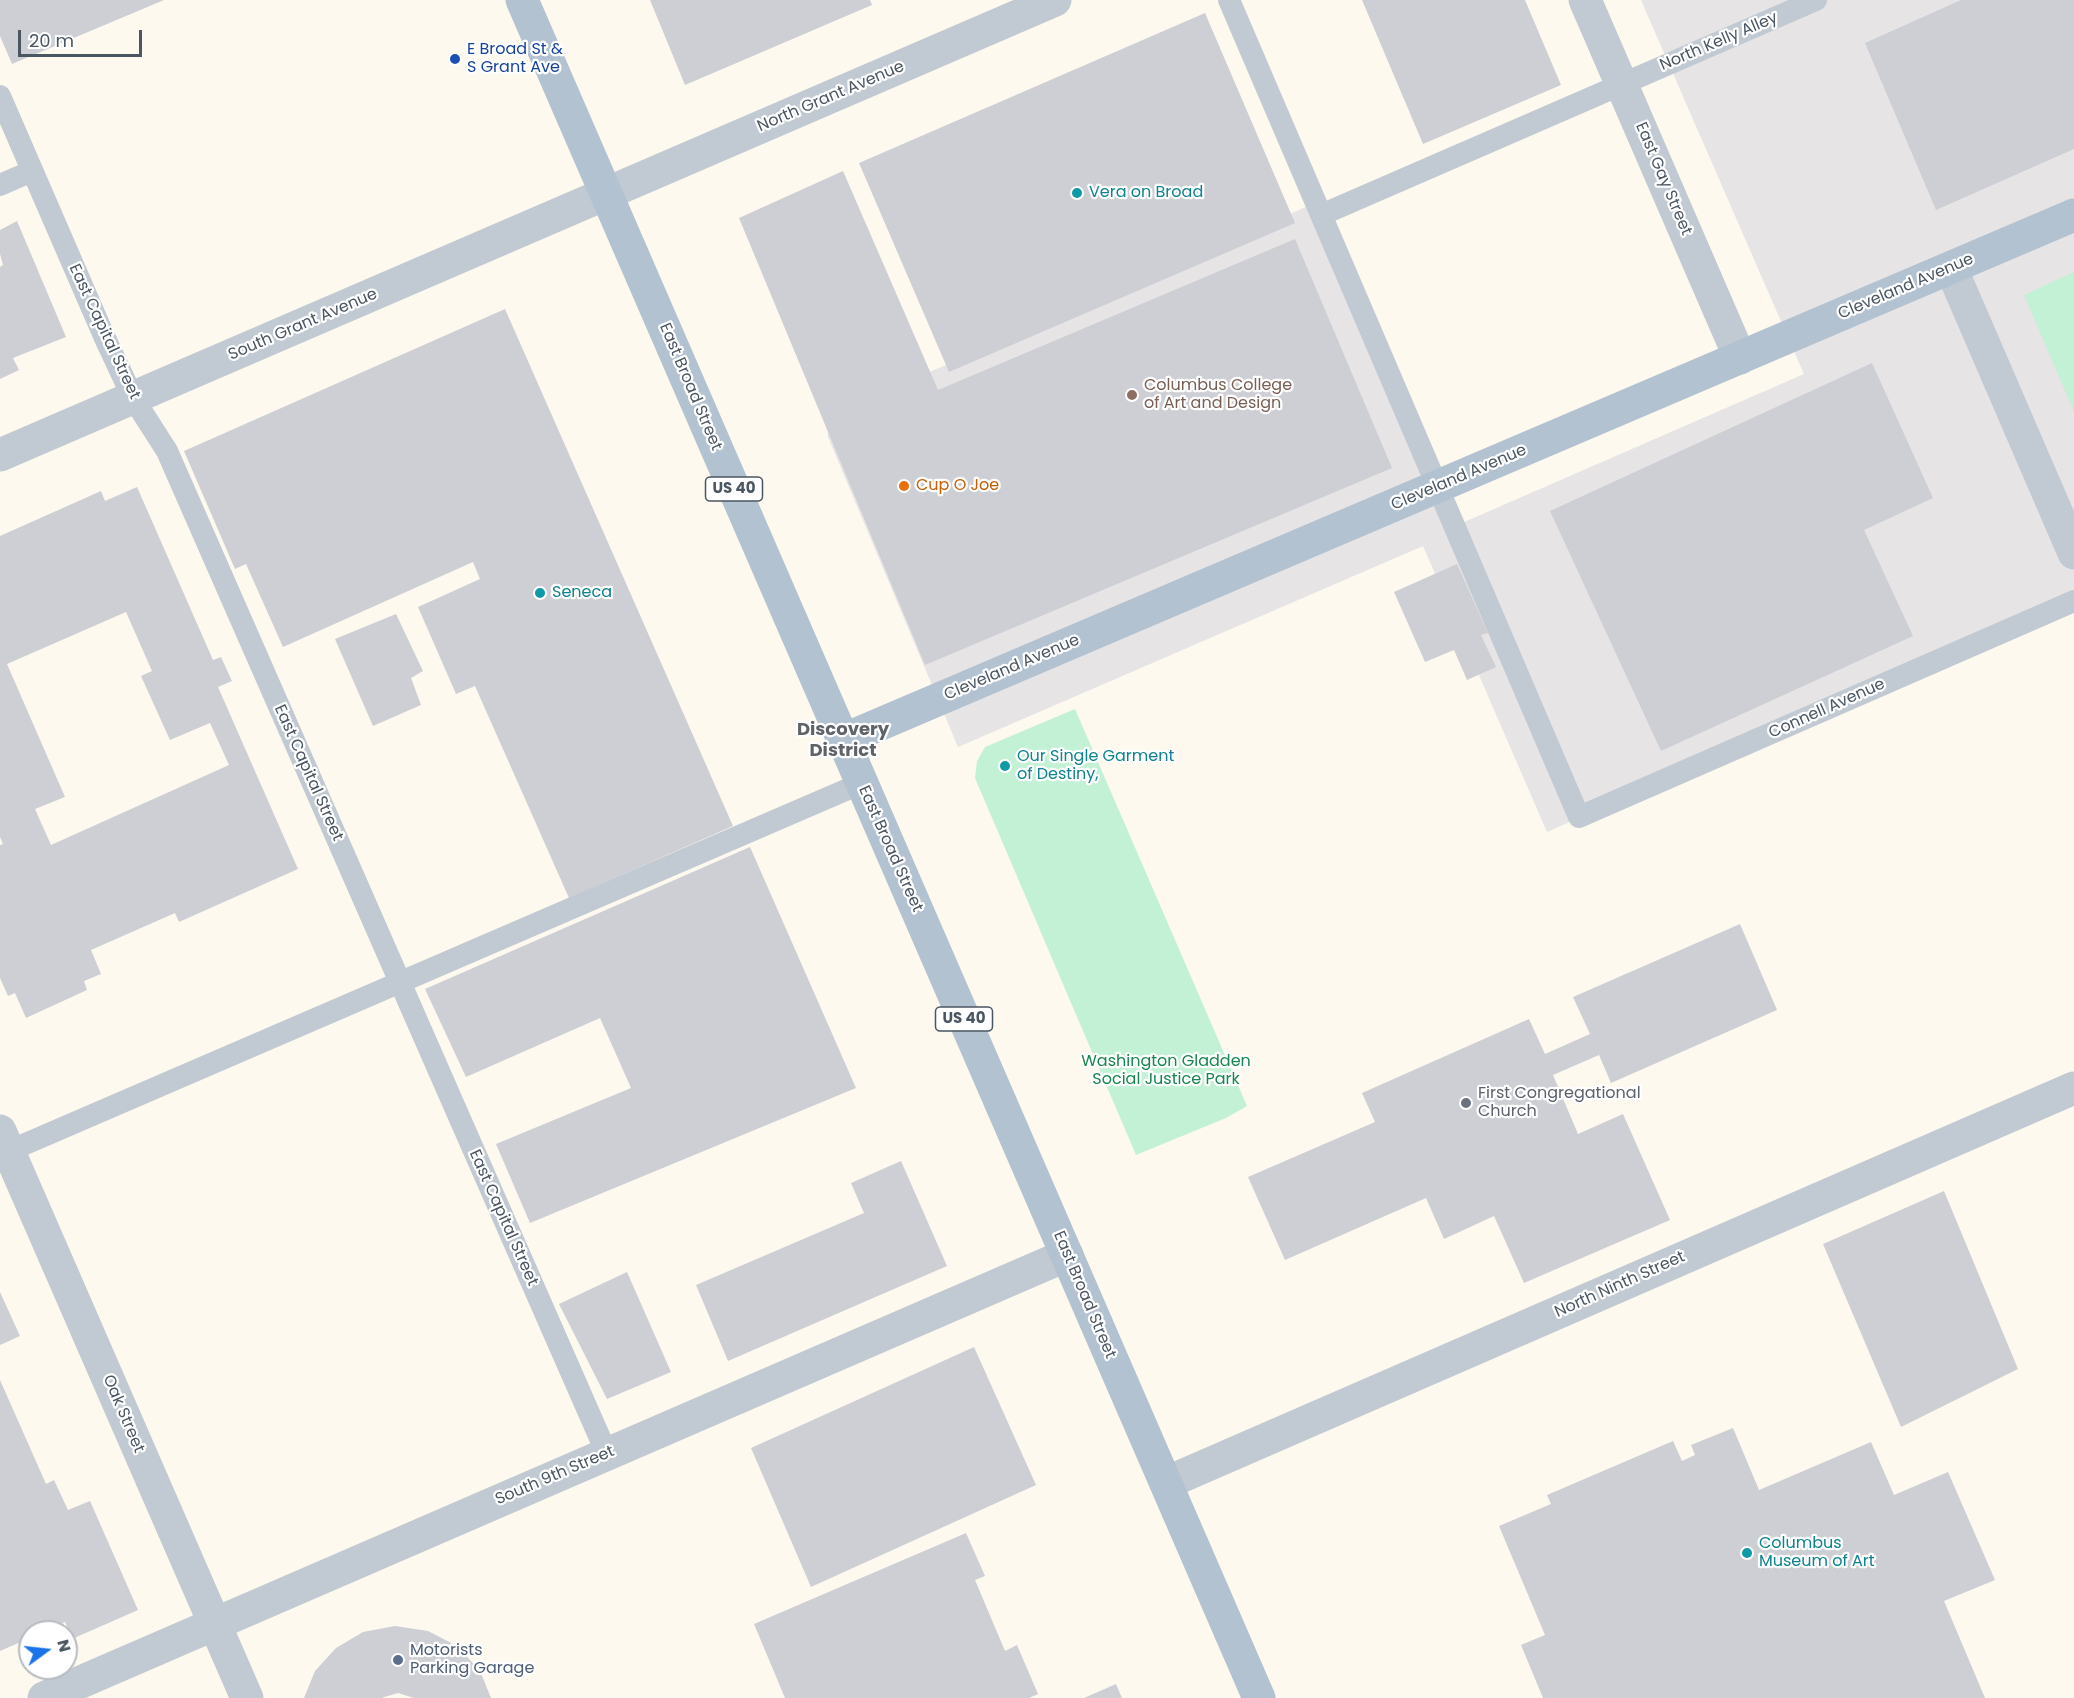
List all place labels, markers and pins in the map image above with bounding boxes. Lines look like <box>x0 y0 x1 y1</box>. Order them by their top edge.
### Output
place label: E Broad St & S Grant Ave <box>467 40 563 78</box>
marker: E Broad St & S Grant Ave <box>448 52 462 66</box>
place label: Vera on Broad <box>1089 183 1203 203</box>
marker: Vera on Broad <box>1070 186 1084 200</box>
place label: Columbus College of Art and Design <box>1144 376 1292 414</box>
marker: Columbus College of Art and Design <box>1125 388 1139 402</box>
place label: Cup O Joe <box>916 476 999 496</box>
marker: Cup O Joe <box>897 479 911 493</box>
place label: Seneca <box>552 583 612 603</box>
marker: Seneca <box>533 586 547 600</box>
place label: Our Single Garment of Destiny, <box>1017 747 1174 785</box>
marker: Our Single Garment of Destiny, <box>998 759 1012 773</box>
place label: First Congregational Church <box>1478 1084 1641 1122</box>
marker: First Congregational Church <box>1459 1096 1473 1110</box>
place label: Columbus Museum of Art <box>1759 1534 1875 1572</box>
marker: Columbus Museum of Art <box>1740 1546 1754 1560</box>
place label: Motorists Parking Garage <box>410 1641 534 1679</box>
marker: Motorists Parking Garage <box>391 1653 405 1667</box>

